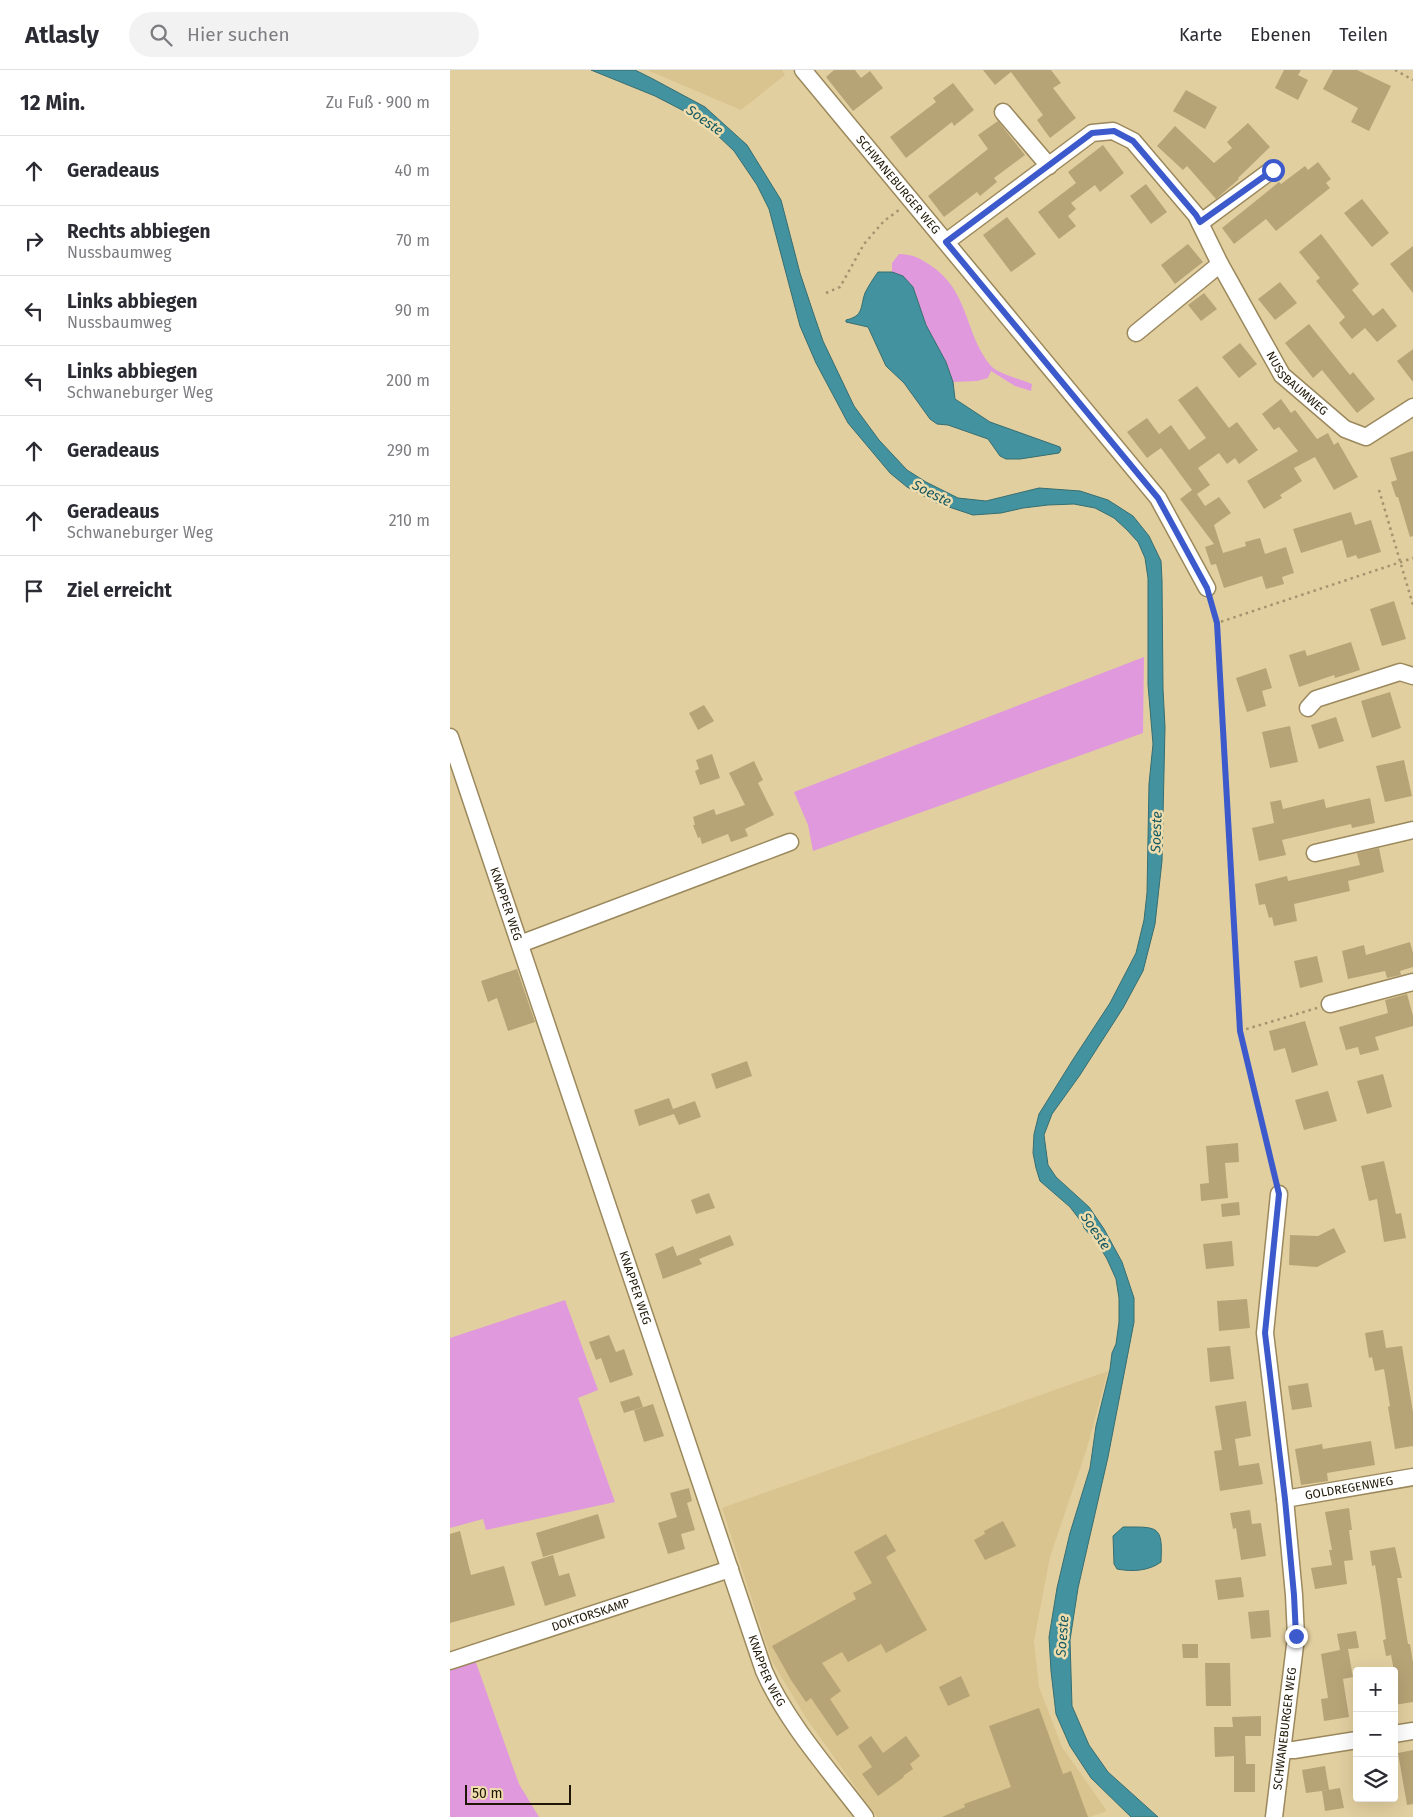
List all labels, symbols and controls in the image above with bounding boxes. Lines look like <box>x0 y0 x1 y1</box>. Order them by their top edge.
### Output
search box <box>129 12 479 57</box>
text: Atlasly <box>25 21 99 49</box>
icon: search <box>147 21 175 49</box>
text: Hier suchen <box>187 23 290 46</box>
text: Karte <box>1179 24 1222 46</box>
text: Ebenen <box>1250 24 1311 46</box>
text: Teilen <box>1339 24 1388 46</box>
text: 12 Min. <box>20 90 85 116</box>
text: Zu Fuß · 900 m <box>326 93 430 112</box>
water label: Soeste <box>682 101 726 139</box>
street label: SCHWANEBURGER WEG <box>853 133 943 237</box>
icon: ahead <box>20 157 48 185</box>
text: Geradeaus <box>67 159 159 182</box>
route start <box>1262 159 1285 182</box>
text: 40 m <box>395 161 430 180</box>
text: Rechts abbiegen <box>67 220 210 243</box>
icon: right <box>20 227 48 255</box>
text: 70 m <box>396 231 430 250</box>
text: Nussbaumweg <box>67 243 172 262</box>
text: Links abbiegen <box>67 290 198 313</box>
icon: left <box>20 297 48 325</box>
text: 90 m <box>395 301 430 320</box>
text: Nussbaumweg <box>67 313 172 332</box>
street label: NUSSBAUMWEG <box>1263 349 1331 418</box>
text: Links abbiegen <box>67 360 198 383</box>
icon: left <box>20 367 48 395</box>
text: 200 m <box>386 371 430 390</box>
text: Schwaneburger Weg <box>67 383 213 402</box>
icon: ahead <box>20 437 48 465</box>
text: Geradeaus <box>67 439 159 462</box>
text: 290 m <box>387 441 430 460</box>
water label: Soeste <box>909 476 954 510</box>
text: Geradeaus <box>67 500 159 523</box>
icon: ahead <box>20 507 48 535</box>
text: 210 m <box>389 511 430 530</box>
text: Schwaneburger Weg <box>67 523 213 542</box>
icon: arrive <box>20 577 48 605</box>
text: Ziel erreicht <box>67 579 172 602</box>
water label: Soeste <box>1147 811 1166 854</box>
street label: KNAPPER WEG <box>487 865 525 942</box>
water label: Soeste <box>1076 1209 1114 1253</box>
street label: KNAPPER WEG <box>616 1249 654 1326</box>
street label: GOLDREGENWEG <box>1304 1474 1394 1502</box>
street label: DOKTORSKAMP <box>550 1595 631 1634</box>
water label: Soeste <box>1053 1615 1072 1658</box>
route end <box>1285 1625 1308 1648</box>
street label: KNAPPER WEG <box>745 1633 788 1709</box>
street label: SCHWANEBURGER WEG <box>1270 1666 1299 1791</box>
map controls <box>1353 1667 1398 1802</box>
button: + <box>1353 1667 1398 1712</box>
button: − <box>1353 1712 1398 1757</box>
button: layers <box>1353 1757 1398 1802</box>
scale bar <box>465 1782 571 1805</box>
text: 50 m <box>472 1785 503 1802</box>

